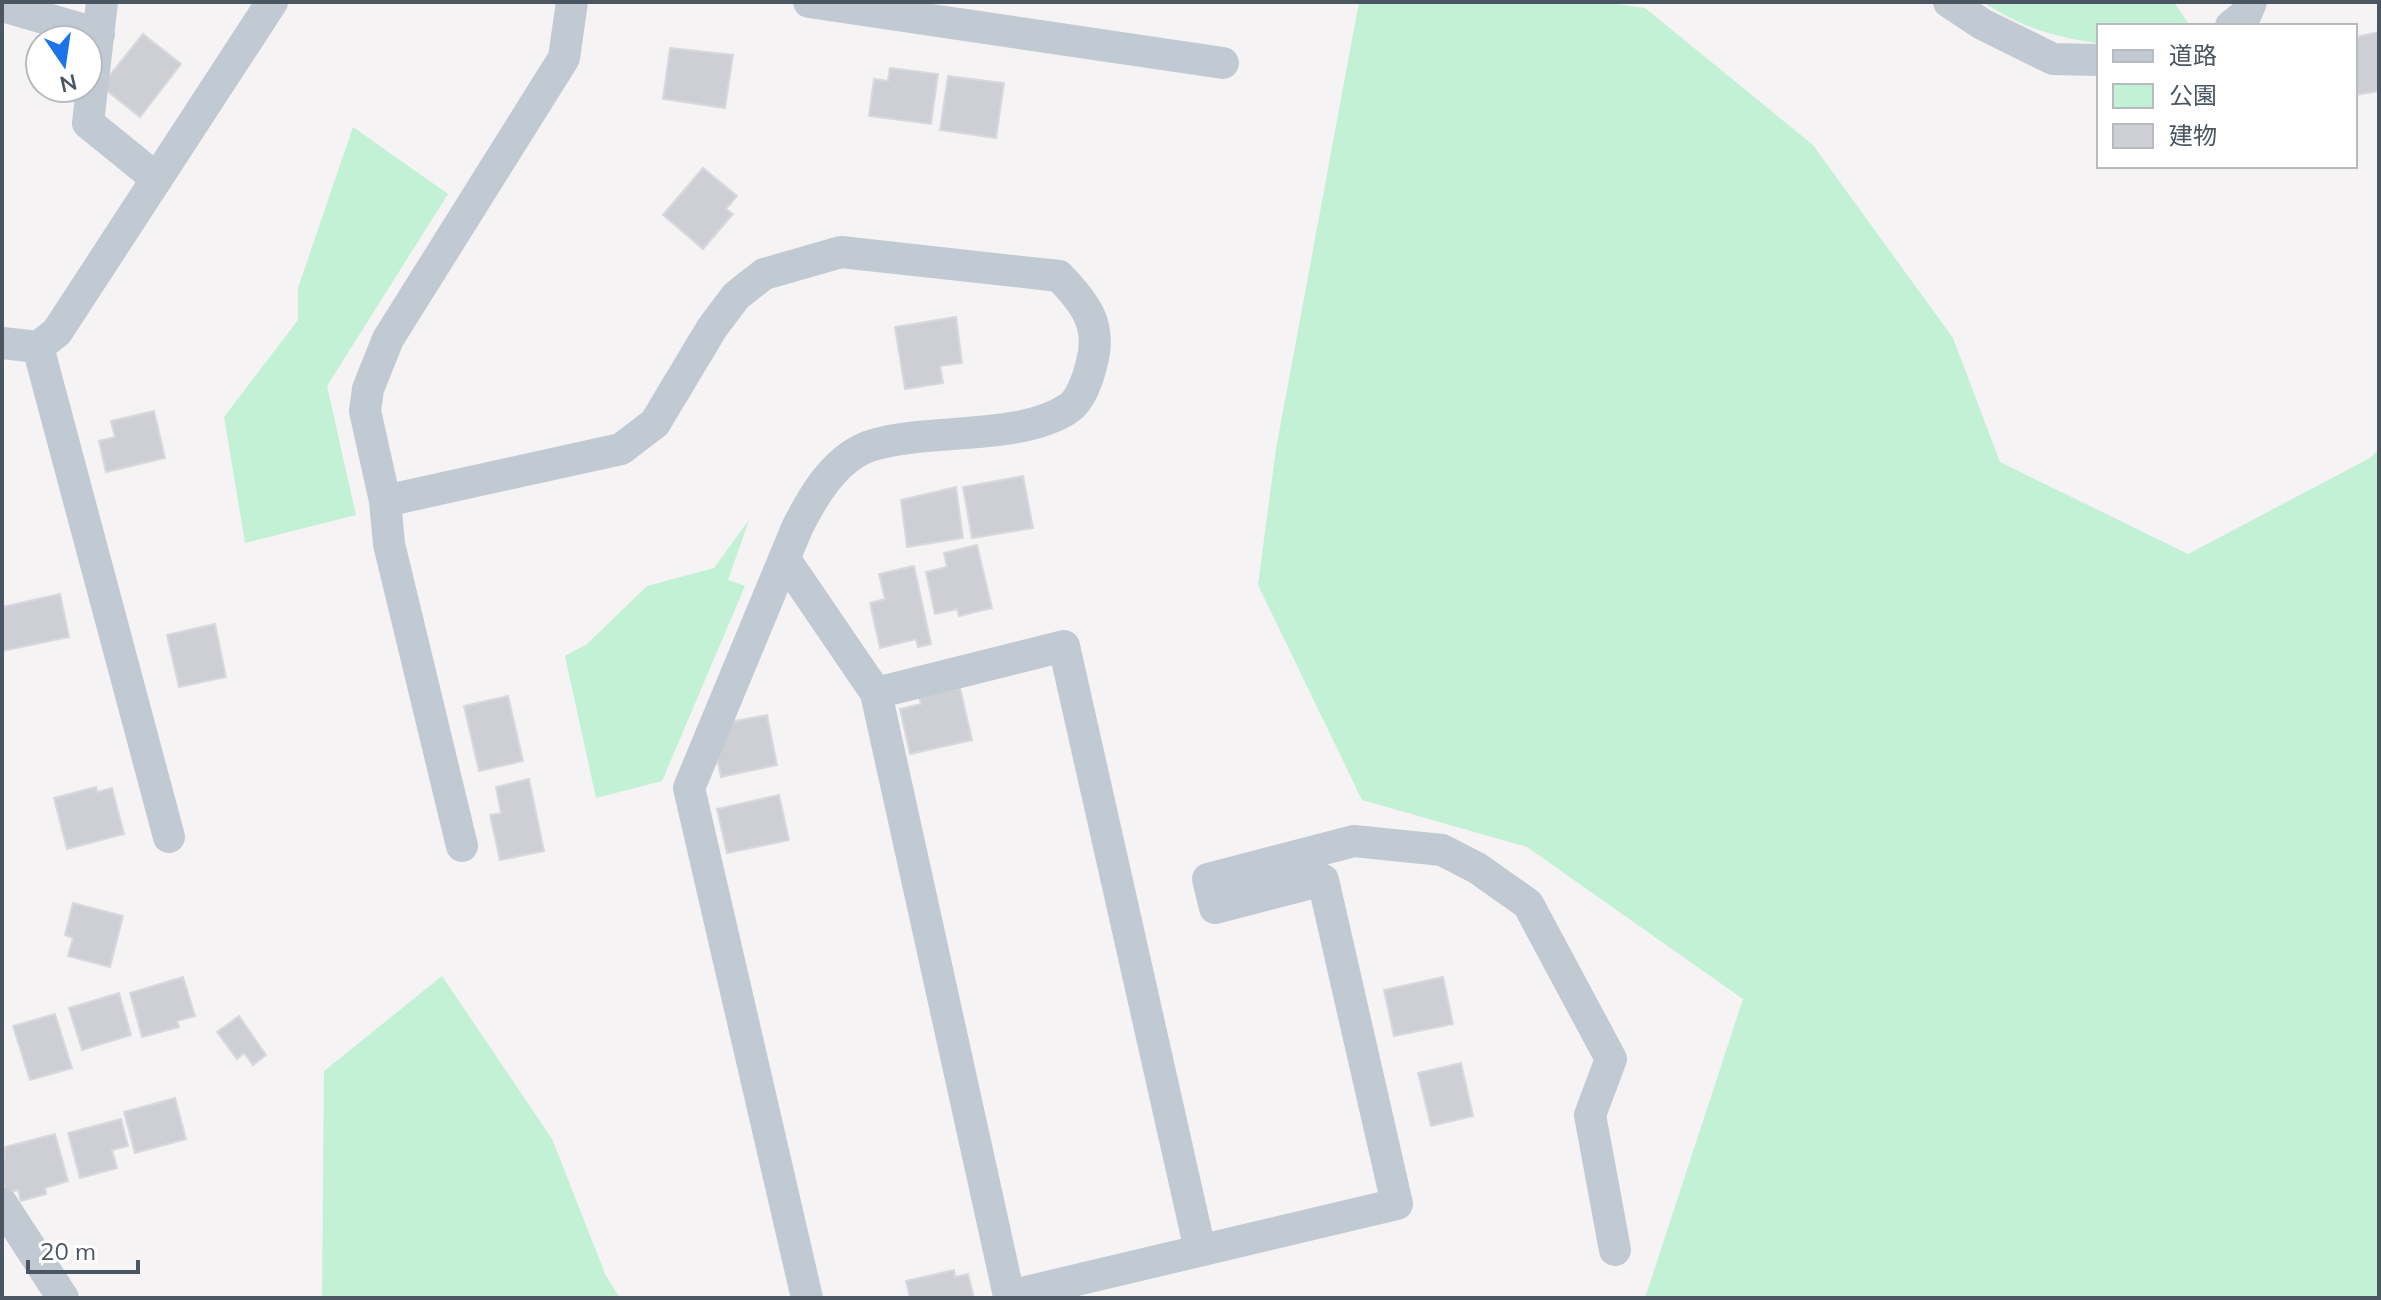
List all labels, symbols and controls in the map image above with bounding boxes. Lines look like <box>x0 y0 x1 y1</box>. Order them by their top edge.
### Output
north arrow <box>24 24 104 104</box>
legend <box>2097 24 2357 168</box>
text: 道路 <box>2169 40 2217 70</box>
text: N <box>57 68 80 99</box>
text: 公園 <box>2169 80 2217 110</box>
text: 建物 <box>2169 120 2217 150</box>
scale bar <box>28 1224 138 1274</box>
text: 20 m <box>40 1236 96 1266</box>

